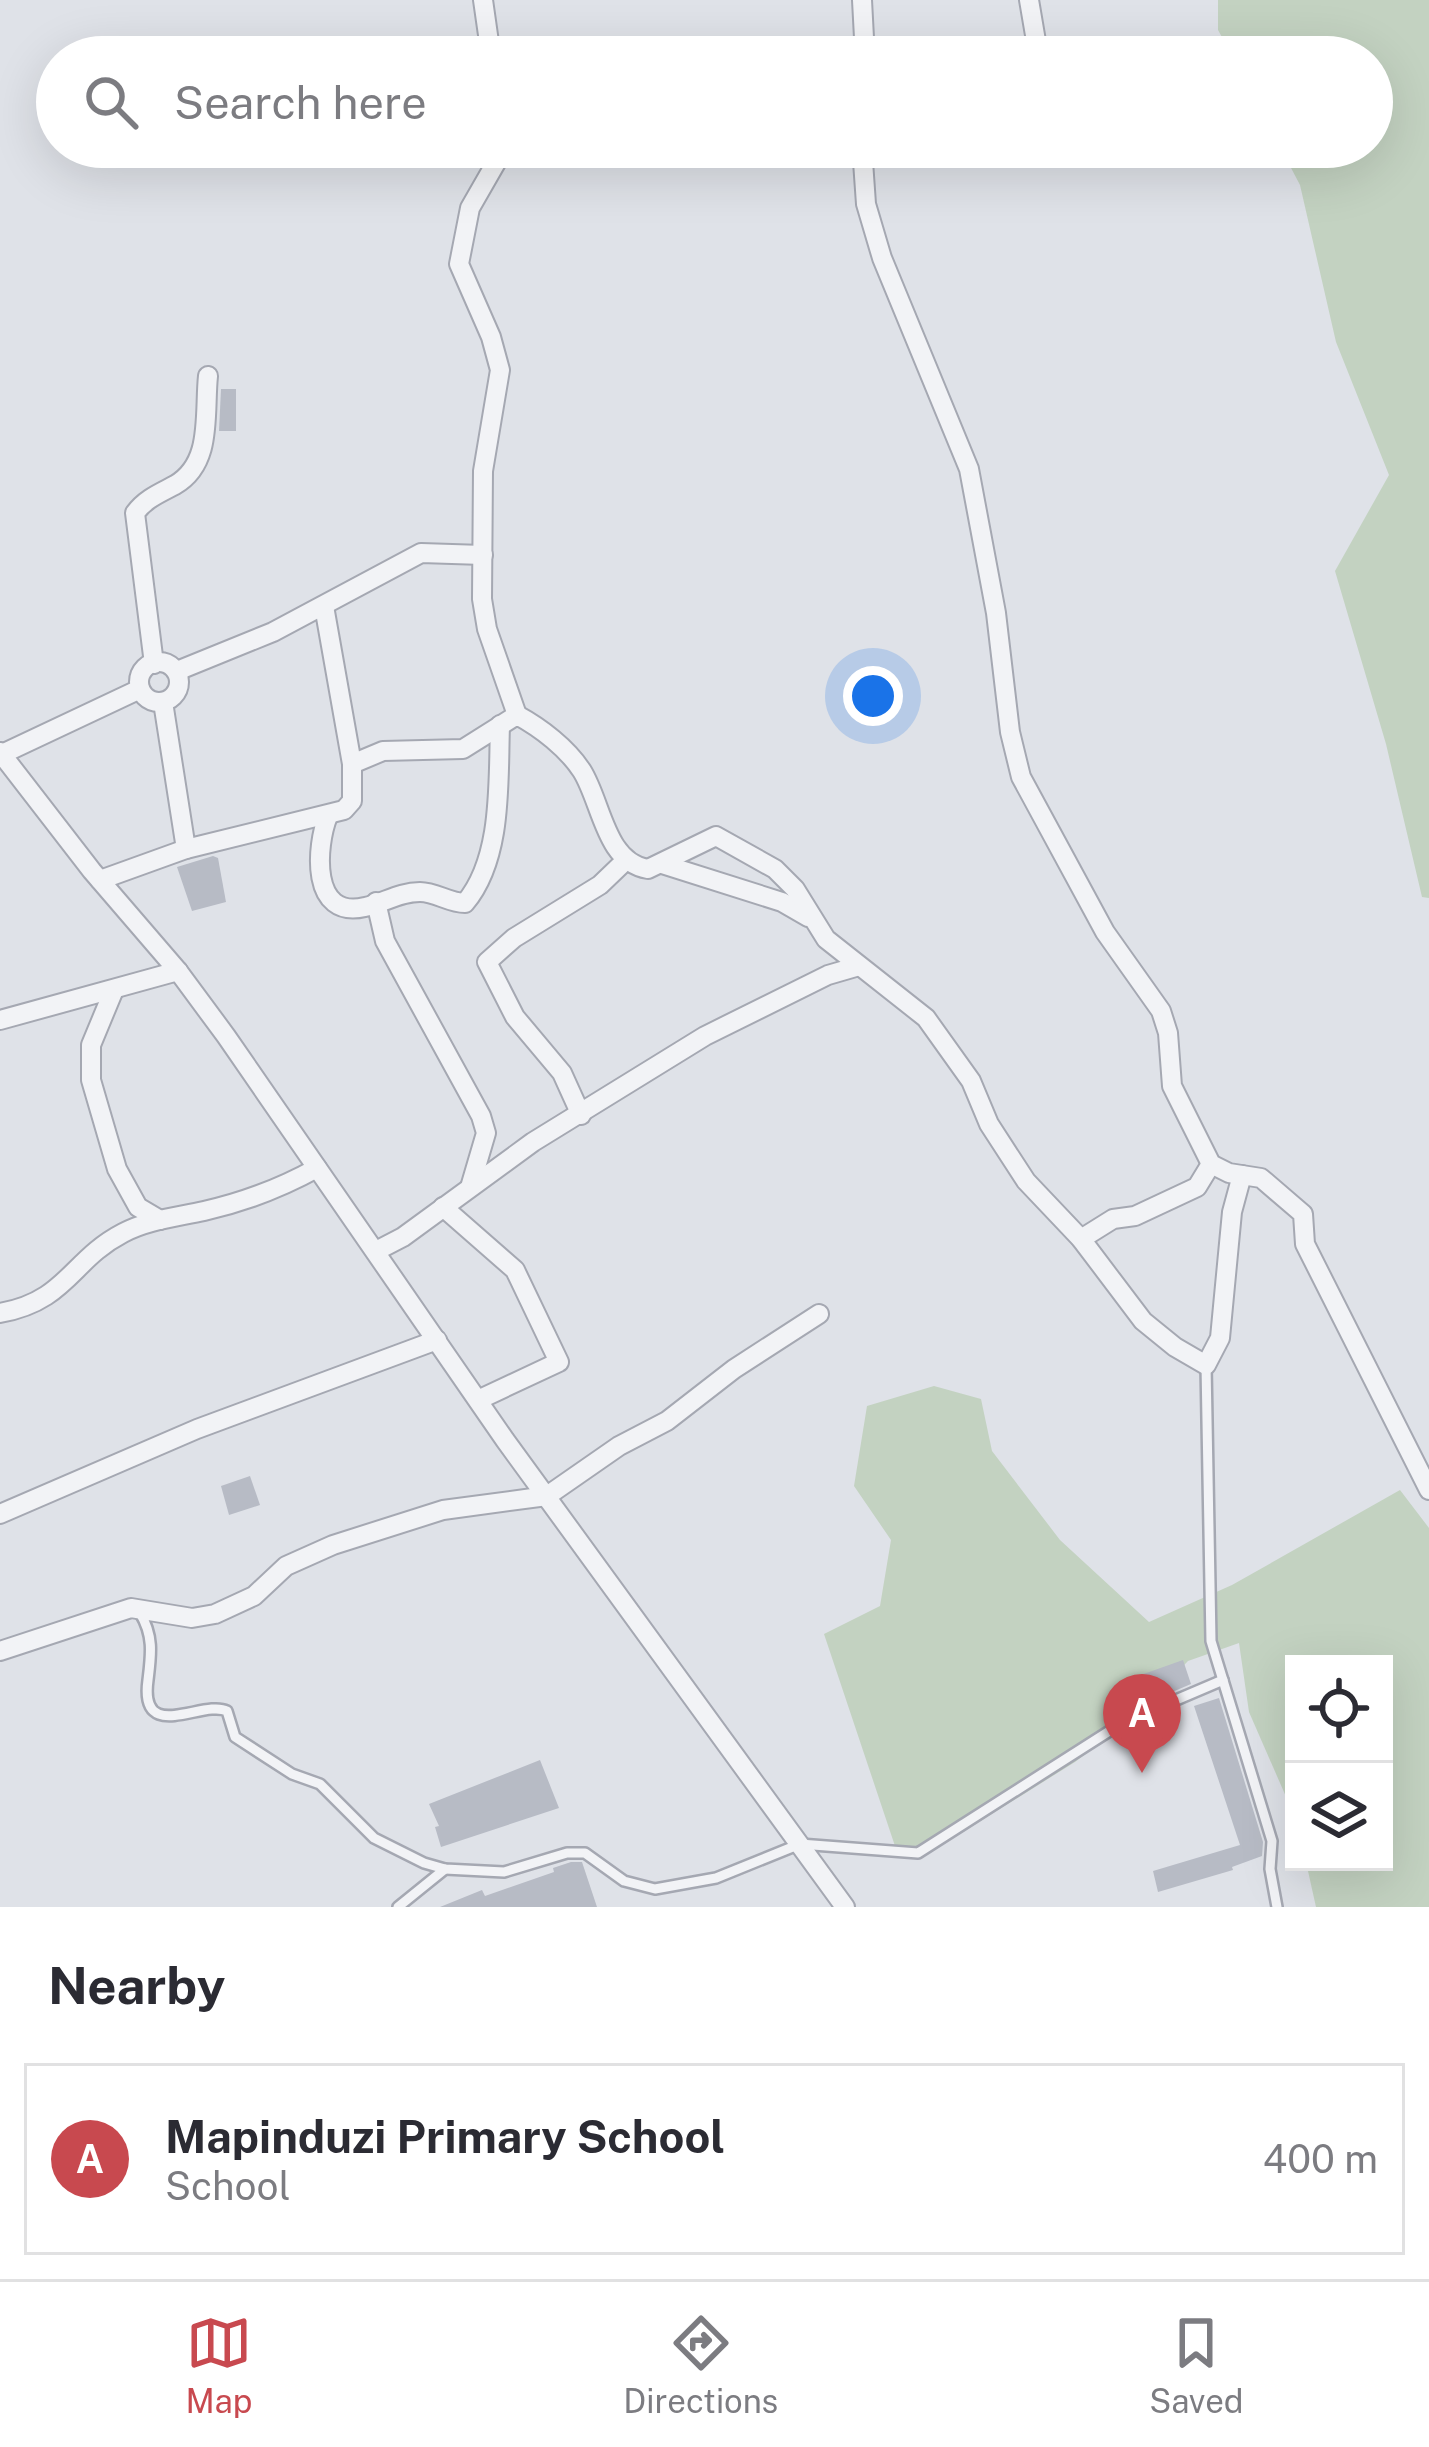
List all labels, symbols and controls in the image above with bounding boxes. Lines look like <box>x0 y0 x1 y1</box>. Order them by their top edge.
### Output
search box <box>36 36 1393 168</box>
icon: search <box>78 69 144 135</box>
text: Search here <box>174 76 427 129</box>
your location <box>843 666 903 726</box>
map controls <box>1285 1655 1393 1871</box>
button: locate <box>1285 1655 1393 1763</box>
pin: A <box>1103 1674 1181 1773</box>
button: layers <box>1285 1763 1393 1871</box>
text: Nearby <box>48 1956 225 2015</box>
text: Mapinduzi Primary School <box>165 2110 725 2163</box>
text: A <box>76 2136 104 2182</box>
text: 400 m <box>1263 2136 1378 2182</box>
text: School <box>165 2163 290 2209</box>
tab: Map <box>185 2310 252 2420</box>
tab: Directions <box>623 2310 778 2420</box>
tab: Saved <box>1149 2310 1244 2420</box>

